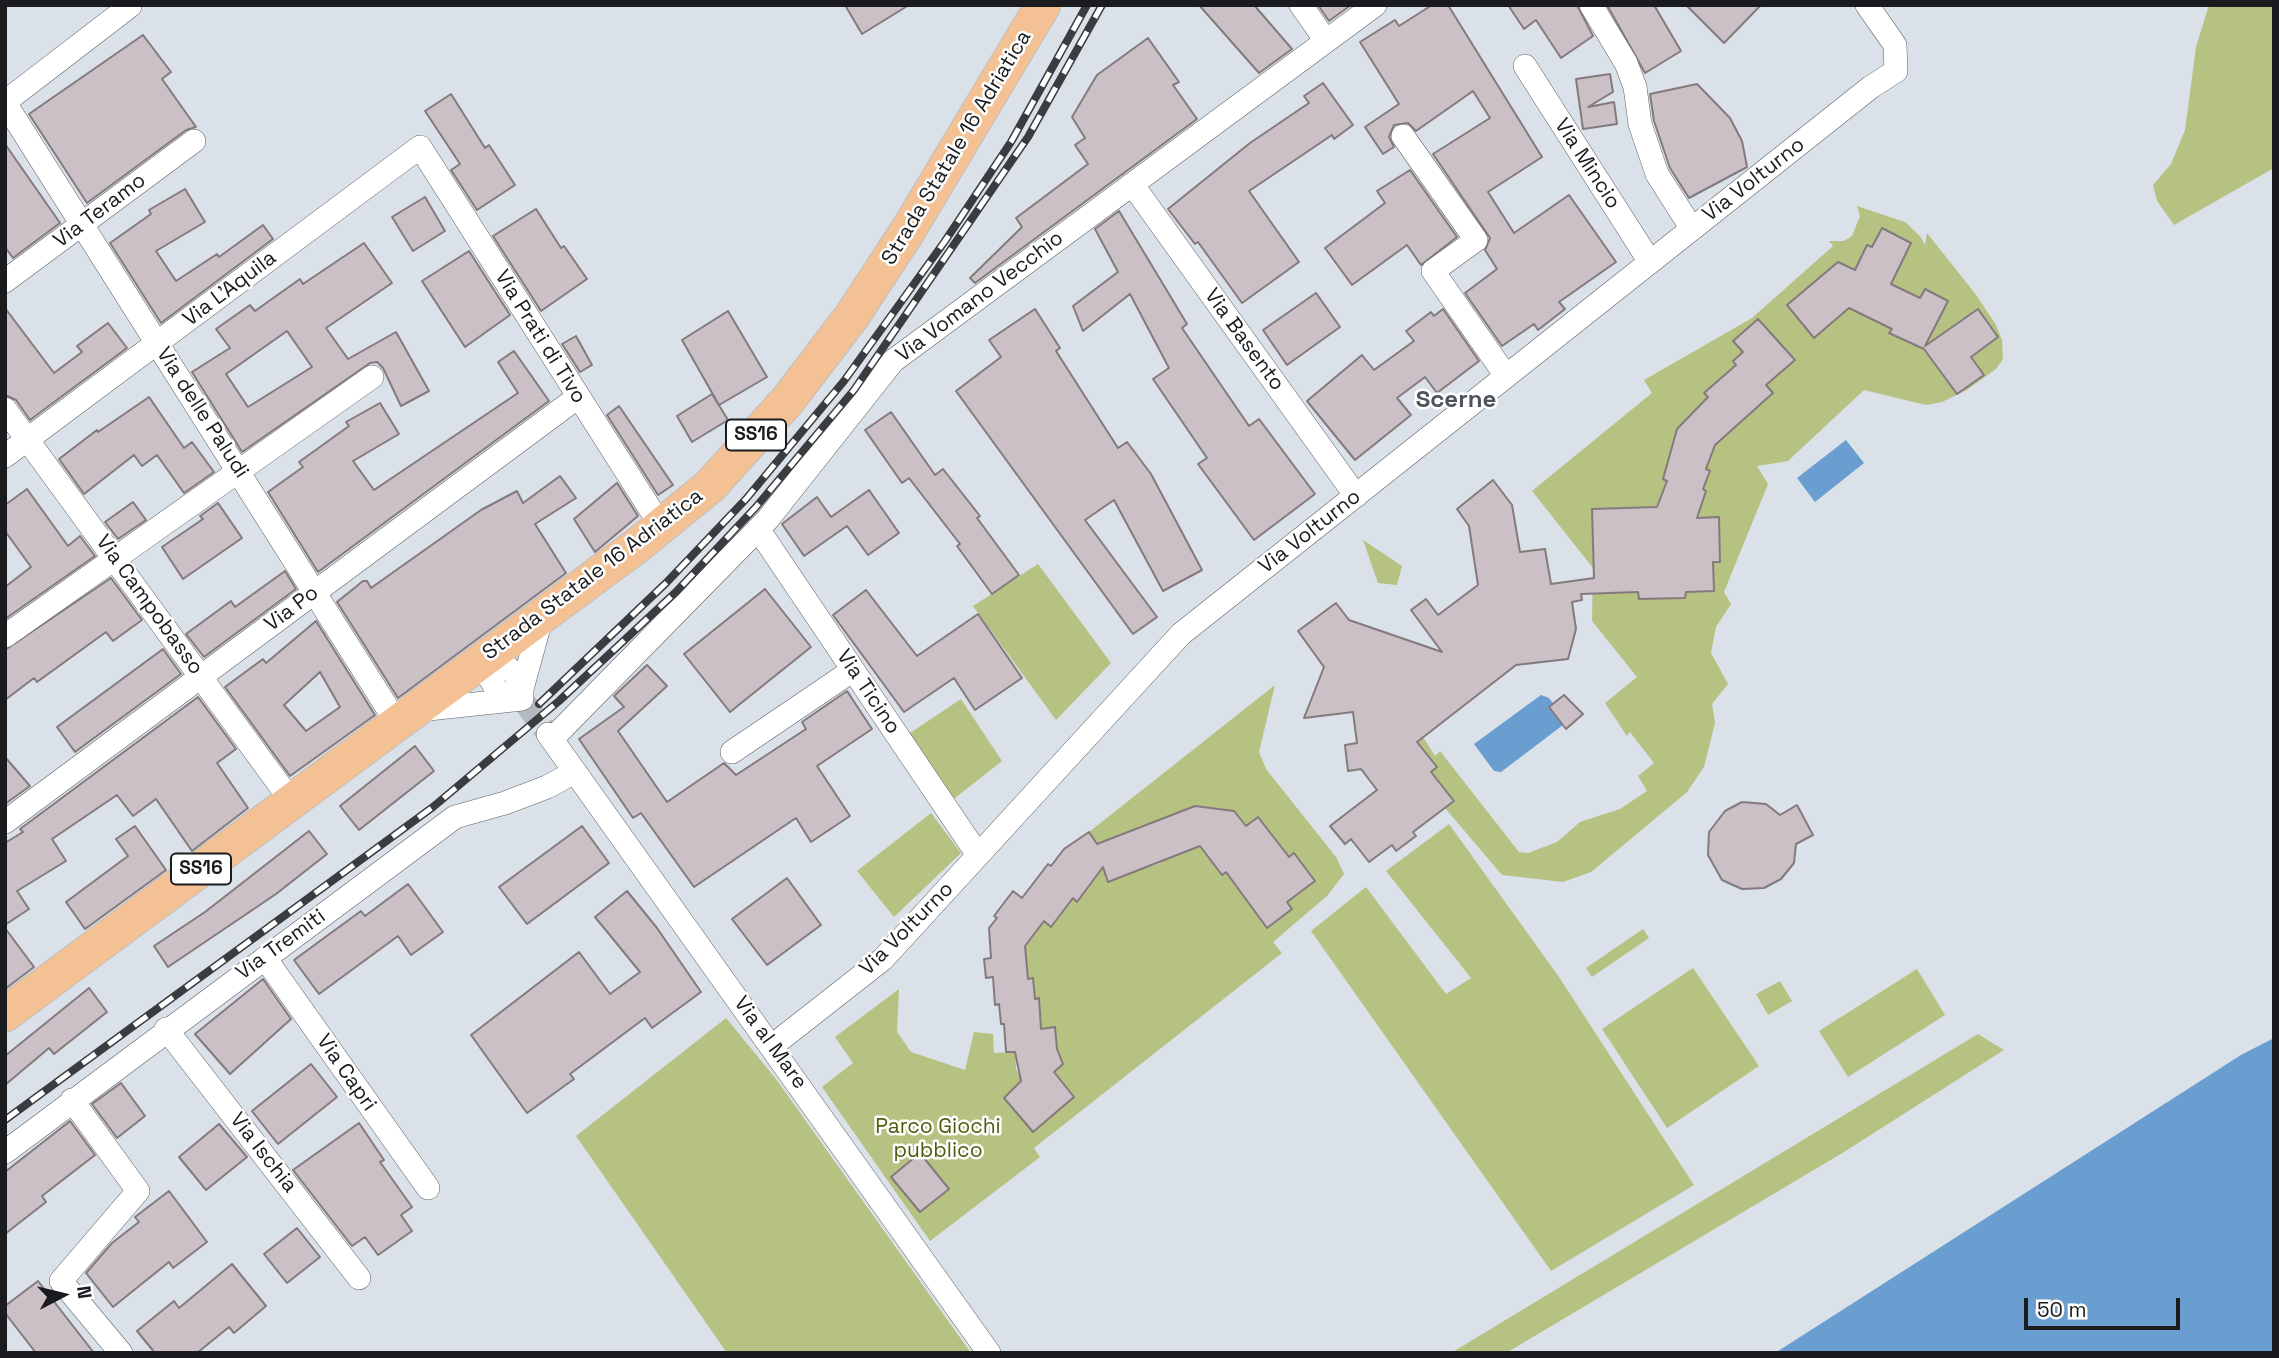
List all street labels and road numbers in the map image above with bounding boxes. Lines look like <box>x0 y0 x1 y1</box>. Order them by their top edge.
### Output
street label: Strada Statale 16 Adriatica <box>877 26 1037 270</box>
street label: Via Mincio <box>1549 114 1625 214</box>
street label: Via Volturno <box>1698 132 1810 228</box>
street label: Via Teramo <box>49 168 151 254</box>
street label: Via Vomano Vecchio <box>891 226 1069 368</box>
street label: Via L'Aquila <box>178 246 282 332</box>
street label: Via Prati di Tivo <box>489 266 591 408</box>
street label: Via Basento <box>1199 284 1289 396</box>
street label: Via delle Paludi <box>150 343 254 483</box>
road number: SS16 <box>726 420 786 450</box>
street label: Strada Statale 16 Adriatica <box>478 484 708 666</box>
street label: Via Volturno <box>1254 484 1366 580</box>
street label: Via Campobasso <box>90 530 208 680</box>
street label: Via Po <box>260 581 324 637</box>
street label: Via Ticino <box>831 645 905 739</box>
road number: SS16 <box>171 854 231 884</box>
street label: Via Volturno <box>855 877 959 981</box>
street label: Via Tremiti <box>231 904 331 986</box>
street label: Via al Mare <box>728 992 812 1094</box>
street label: Via Capri <box>311 1030 381 1116</box>
street label: Via Ischia <box>224 1108 302 1198</box>

